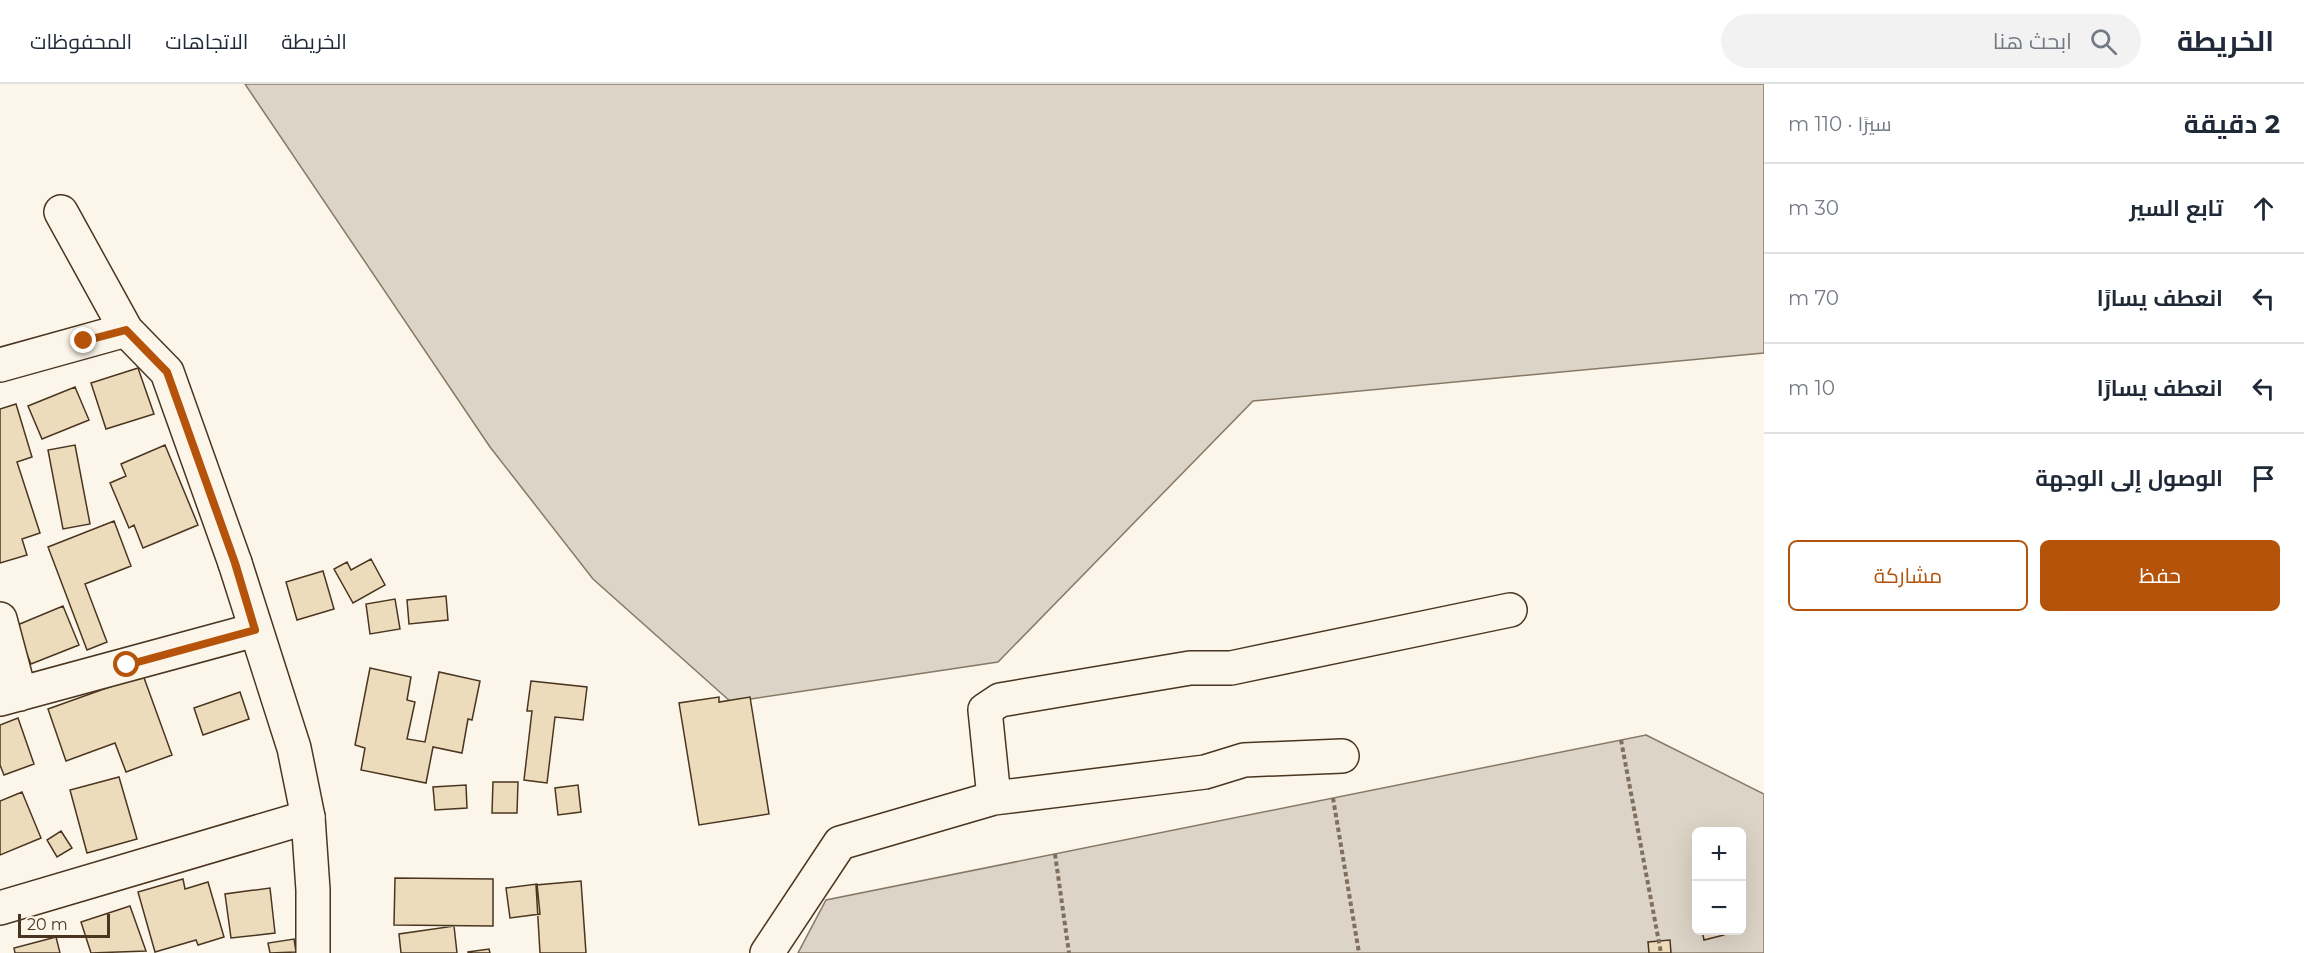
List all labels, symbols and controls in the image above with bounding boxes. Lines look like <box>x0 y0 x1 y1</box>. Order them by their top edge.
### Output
search box <box>1721 14 2141 68</box>
text: الخريطة <box>2177 24 2274 58</box>
icon: search <box>2087 25 2120 58</box>
text: ابحث هنا <box>1993 28 2072 55</box>
text: المحفوظات <box>30 29 132 54</box>
text: الاتجاهات <box>165 29 248 54</box>
text: الخريطة <box>281 29 347 54</box>
text: 2 دقيقة <box>2184 108 2280 140</box>
text: سيرًا · 110 m <box>1788 112 1892 136</box>
icon: ahead <box>2247 192 2280 225</box>
text: تابع السير <box>2129 195 2223 222</box>
text: 30 m <box>1788 196 1839 220</box>
icon: left <box>2247 282 2280 315</box>
text: انعطف يسارًا <box>2097 285 2223 312</box>
text: 70 m <box>1788 286 1839 310</box>
route end <box>70 327 96 353</box>
icon: left <box>2247 372 2280 405</box>
text: انعطف يسارًا <box>2097 375 2223 402</box>
text: 10 m <box>1788 376 1835 400</box>
icon: arrive <box>2247 462 2280 495</box>
text: الوصول إلى الوجهة <box>2035 465 2223 492</box>
button: مشاركة <box>1788 540 2028 611</box>
button: حفظ <box>2040 540 2280 611</box>
route start <box>113 651 139 677</box>
map controls <box>1692 827 1746 935</box>
button: + <box>1692 827 1746 881</box>
button: − <box>1692 881 1746 935</box>
scale bar <box>18 911 110 938</box>
text: 20 m <box>27 915 68 934</box>

